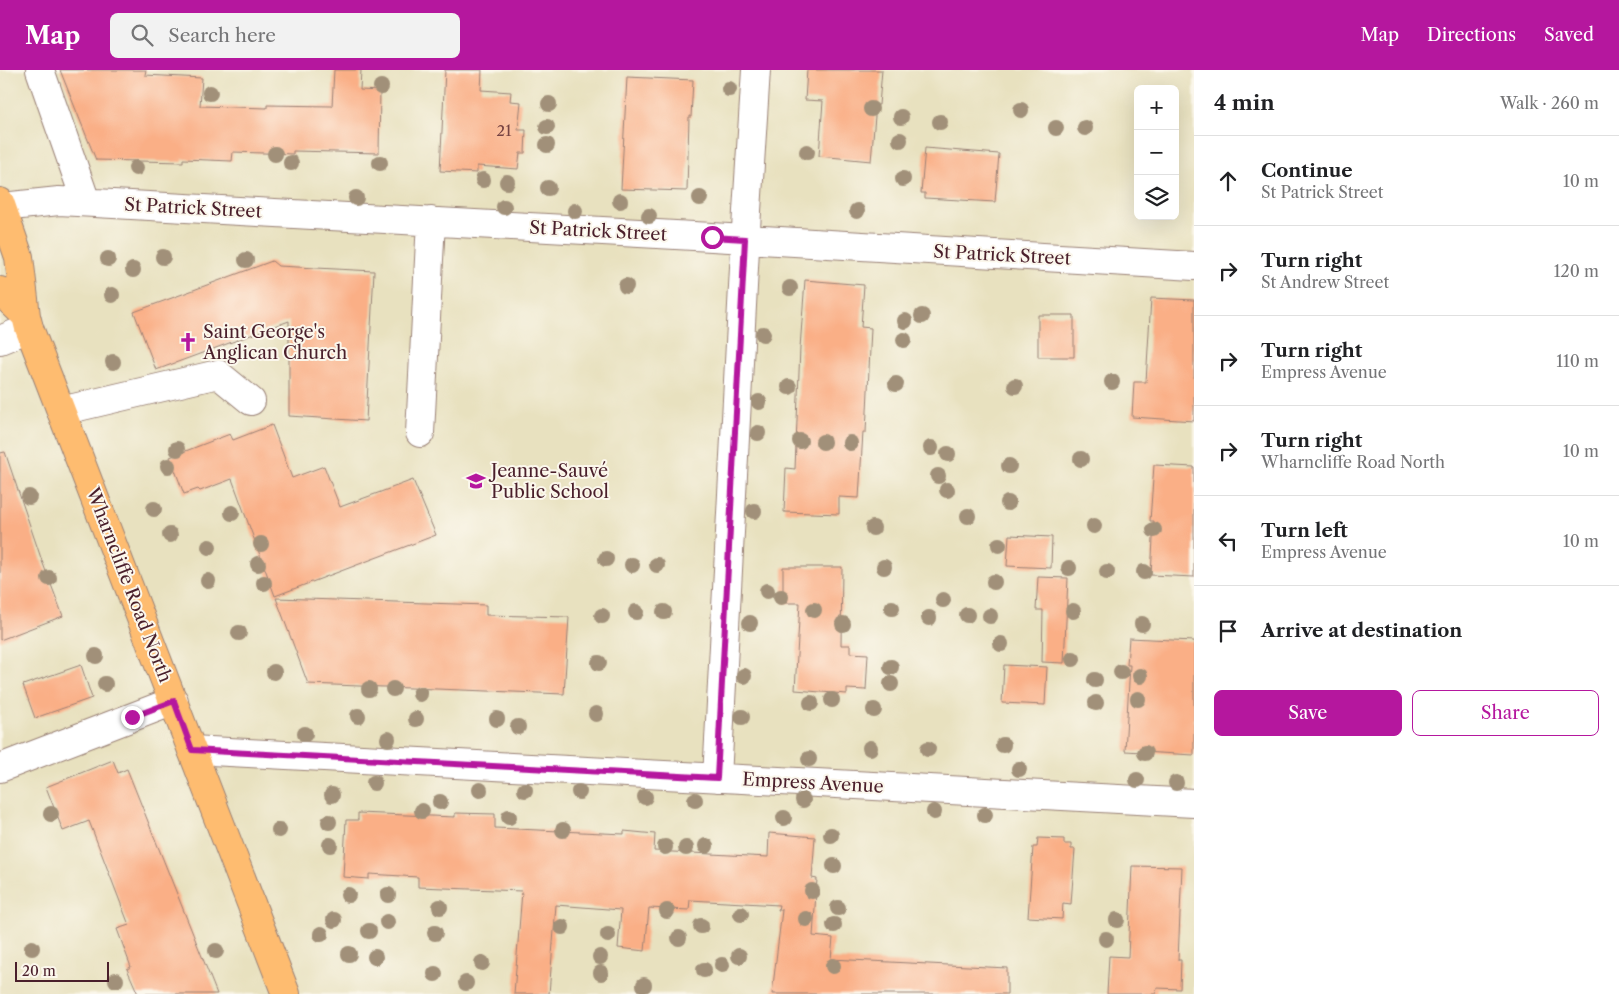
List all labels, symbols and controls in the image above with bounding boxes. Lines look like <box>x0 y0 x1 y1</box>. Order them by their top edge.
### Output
search box <box>110 13 460 58</box>
text: Map <box>25 21 80 50</box>
icon: search <box>128 21 156 49</box>
text: Search here <box>168 24 276 47</box>
text: Map <box>1360 24 1399 46</box>
text: Directions <box>1427 24 1516 46</box>
text: Saved <box>1544 24 1594 46</box>
map controls <box>1134 85 1179 220</box>
button: + <box>1134 85 1179 130</box>
text: 4 min <box>1214 90 1275 115</box>
text: Walk · 260 m <box>1500 93 1599 113</box>
house number: 21 <box>497 121 512 140</box>
button: − <box>1134 130 1179 175</box>
text: Continue <box>1261 159 1353 182</box>
icon: ahead <box>1214 167 1242 195</box>
text: 10 m <box>1563 171 1599 191</box>
button: layers <box>1134 175 1179 220</box>
text: St Patrick Street <box>1261 182 1383 202</box>
street label: St Patrick Street <box>124 193 263 223</box>
street label: St Patrick Street <box>529 216 668 246</box>
route start <box>701 226 724 249</box>
street label: St Patrick Street <box>933 240 1072 270</box>
text: Turn right <box>1261 249 1362 272</box>
icon: right <box>1214 257 1242 285</box>
text: 120 m <box>1554 261 1599 281</box>
text: St Andrew Street <box>1261 272 1389 292</box>
place label: Saint George's Anglican Church <box>202 321 347 364</box>
church icon: Saint George's Anglican Church <box>177 331 199 353</box>
text: Turn right <box>1261 339 1362 362</box>
icon: right <box>1214 347 1242 375</box>
text: 110 m <box>1556 351 1599 371</box>
text: Empress Avenue <box>1261 362 1387 382</box>
text: Turn right <box>1261 429 1362 452</box>
icon: right <box>1214 437 1242 465</box>
text: 10 m <box>1563 441 1599 461</box>
text: Wharncliffe Road North <box>1261 452 1445 472</box>
place label: Jeanne-Sauvé Public School <box>488 460 609 503</box>
school or university icon: Jeanne-Sauvé Public School <box>465 470 487 492</box>
street label: Wharncliffe Road North <box>81 483 176 686</box>
text: Turn left <box>1261 519 1348 542</box>
icon: left <box>1214 527 1242 555</box>
text: 10 m <box>1563 531 1599 551</box>
text: Empress Avenue <box>1261 542 1387 562</box>
icon: arrive <box>1214 617 1242 645</box>
text: Arrive at destination <box>1261 619 1462 642</box>
button: Save <box>1214 690 1402 736</box>
button: Share <box>1412 690 1599 736</box>
route end <box>121 706 144 729</box>
street label: Empress Avenue <box>742 768 884 798</box>
scale bar <box>15 959 109 982</box>
text: 20 m <box>22 962 56 980</box>

